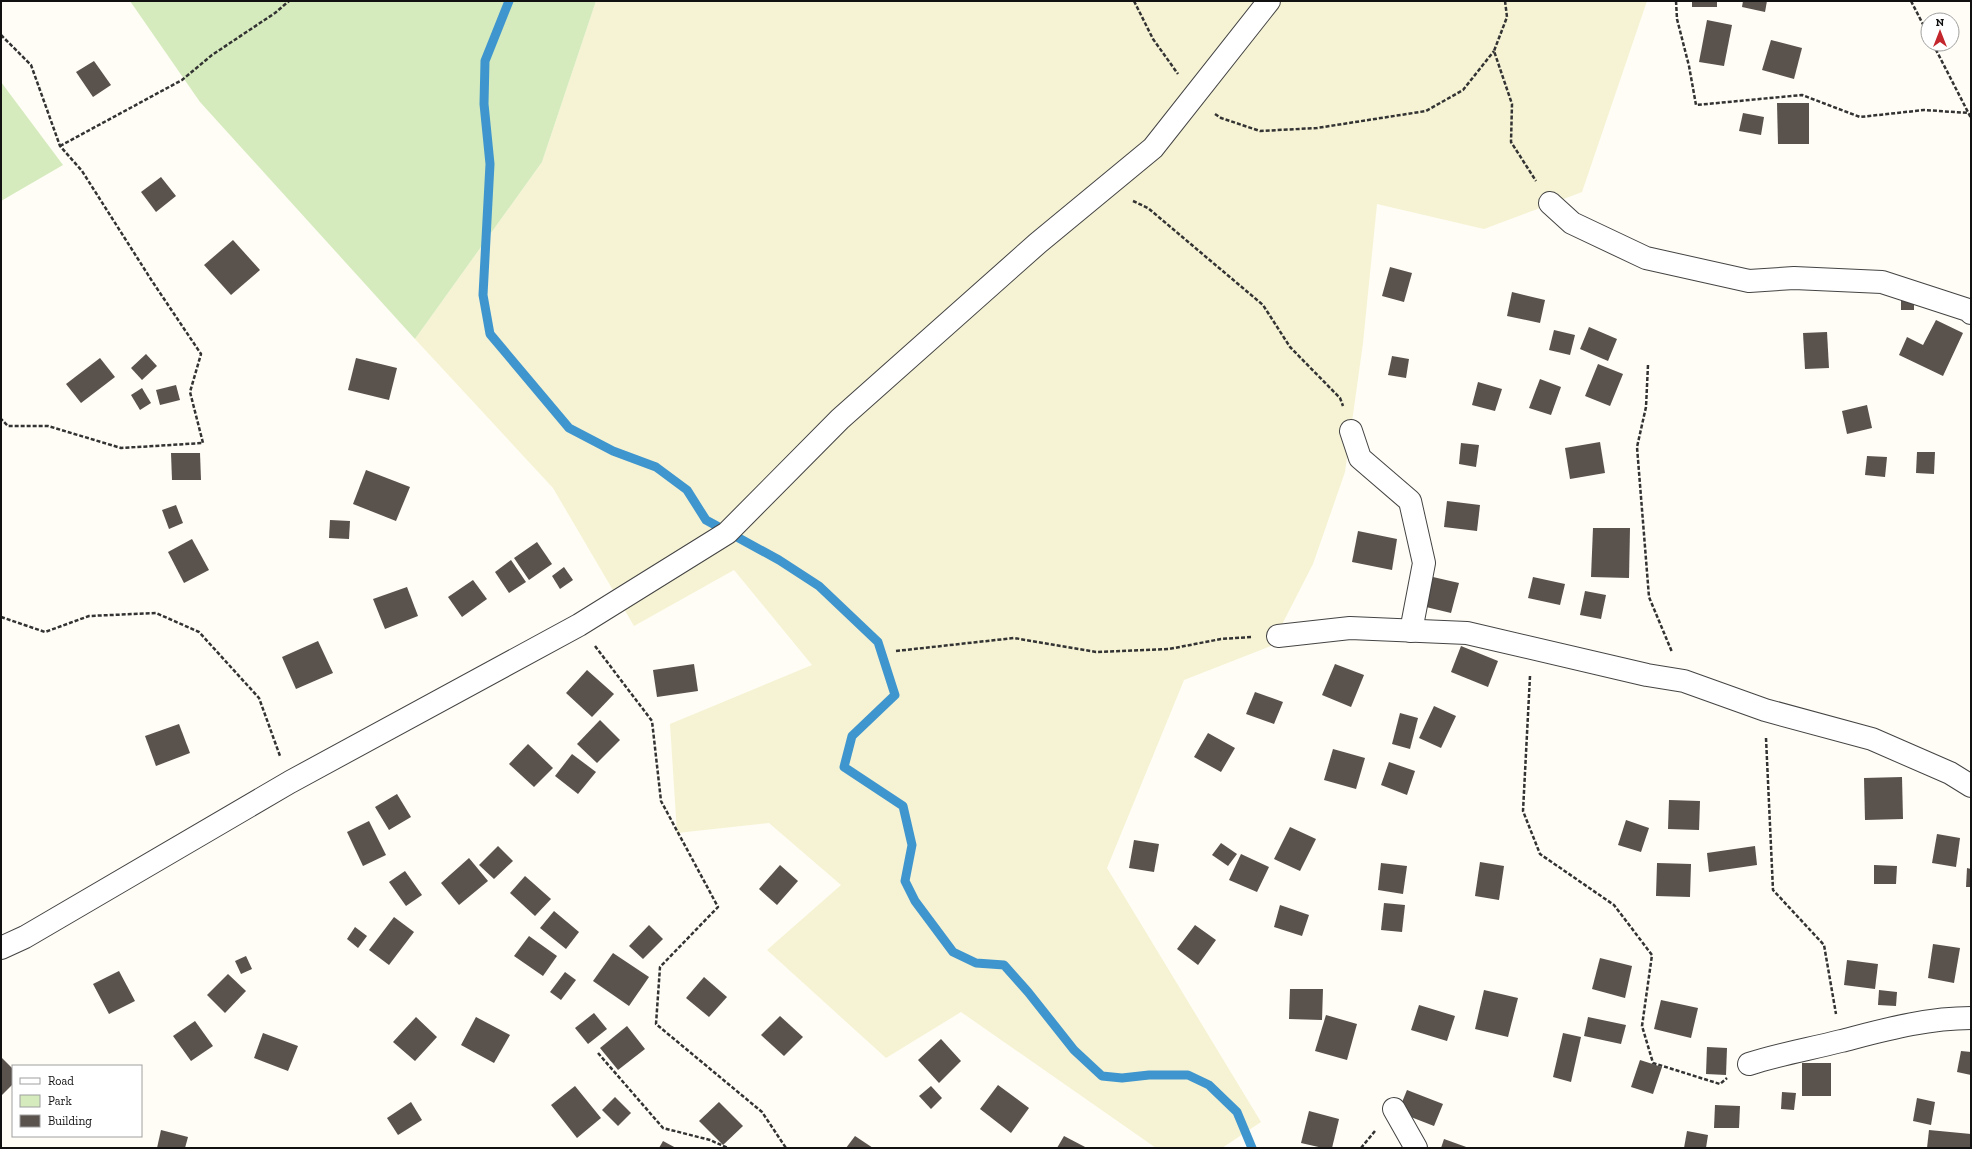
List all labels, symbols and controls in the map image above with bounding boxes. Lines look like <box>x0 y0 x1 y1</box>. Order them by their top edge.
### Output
north arrow <box>1920 12 1960 52</box>
text: N <box>1936 16 1945 29</box>
legend <box>12 1065 142 1137</box>
text: Road <box>48 1074 74 1088</box>
text: Park <box>48 1094 73 1108</box>
text: Building <box>48 1114 92 1128</box>

